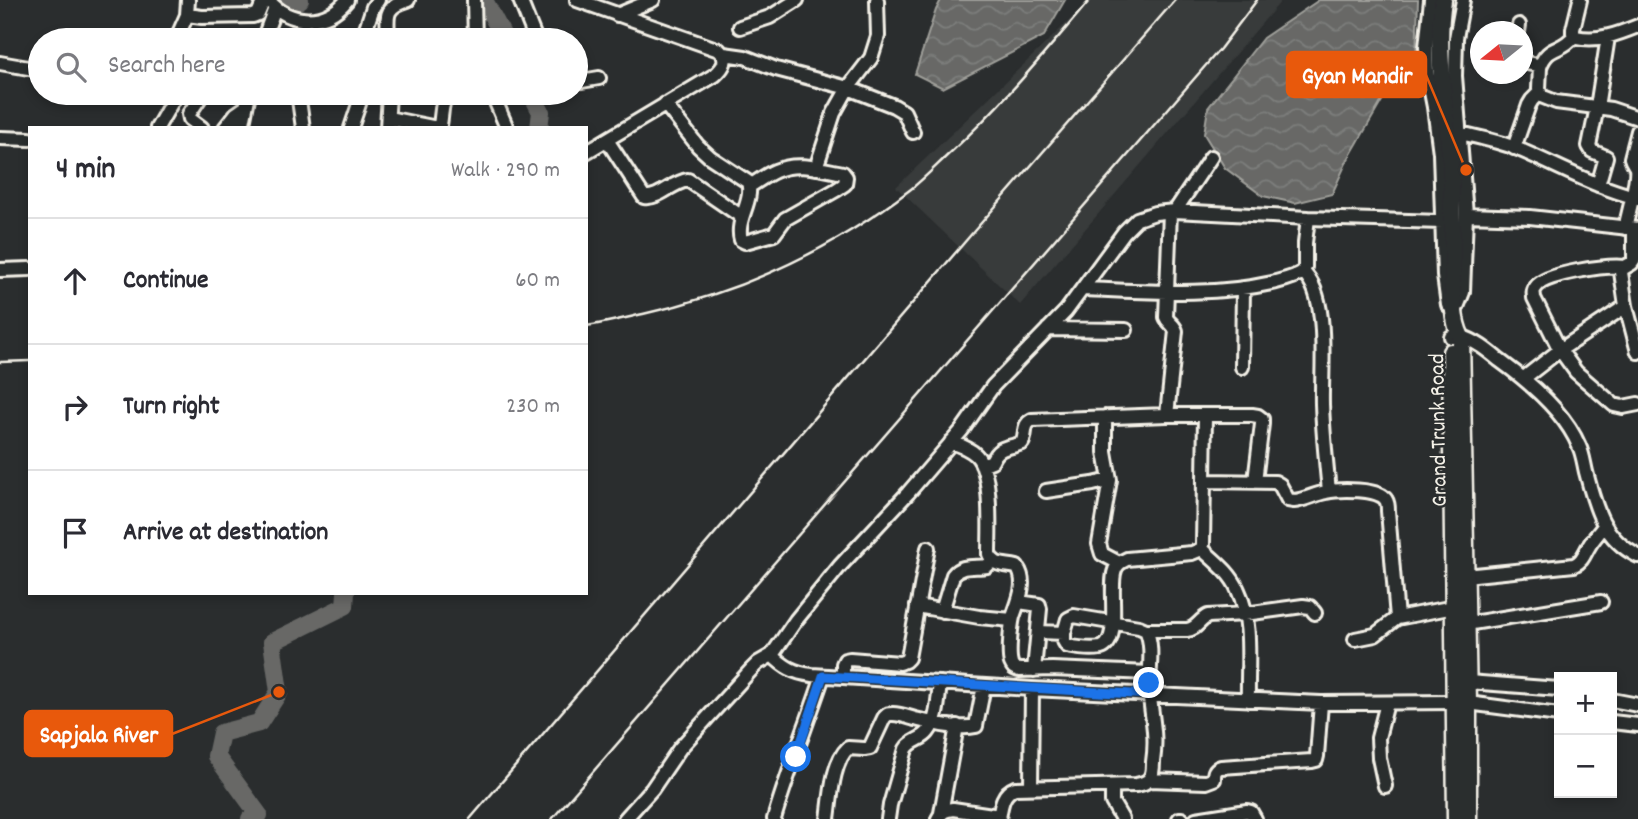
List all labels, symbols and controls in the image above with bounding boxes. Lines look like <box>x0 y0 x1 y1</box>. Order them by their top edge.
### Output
north arrow <box>1470 21 1533 84</box>
search box <box>28 28 588 105</box>
icon: search <box>52 48 90 86</box>
text: Search here <box>108 48 226 85</box>
callout: Gyan Mandir <box>1287 52 1426 97</box>
text: Gyan Mandir <box>1302 61 1413 95</box>
text: 4 min <box>56 150 115 193</box>
text: Walk · 290 m <box>451 155 560 188</box>
icon: ahead <box>56 262 94 300</box>
text: Continue <box>123 263 208 300</box>
text: 60 m <box>515 265 560 298</box>
street label: Grand Trunk Road <box>1422 353 1458 507</box>
icon: right <box>56 388 94 426</box>
text: Turn right <box>123 389 220 426</box>
text: 230 m <box>506 391 560 424</box>
icon: arrive <box>56 514 94 552</box>
text: Arrive at destination <box>123 515 328 552</box>
route end <box>1133 667 1164 698</box>
map controls <box>1554 672 1617 798</box>
button: + <box>1554 672 1617 735</box>
callout: Sapjala River <box>25 711 172 756</box>
text: Sapjala River <box>40 720 159 754</box>
button: − <box>1554 735 1617 798</box>
route start <box>780 741 811 772</box>

